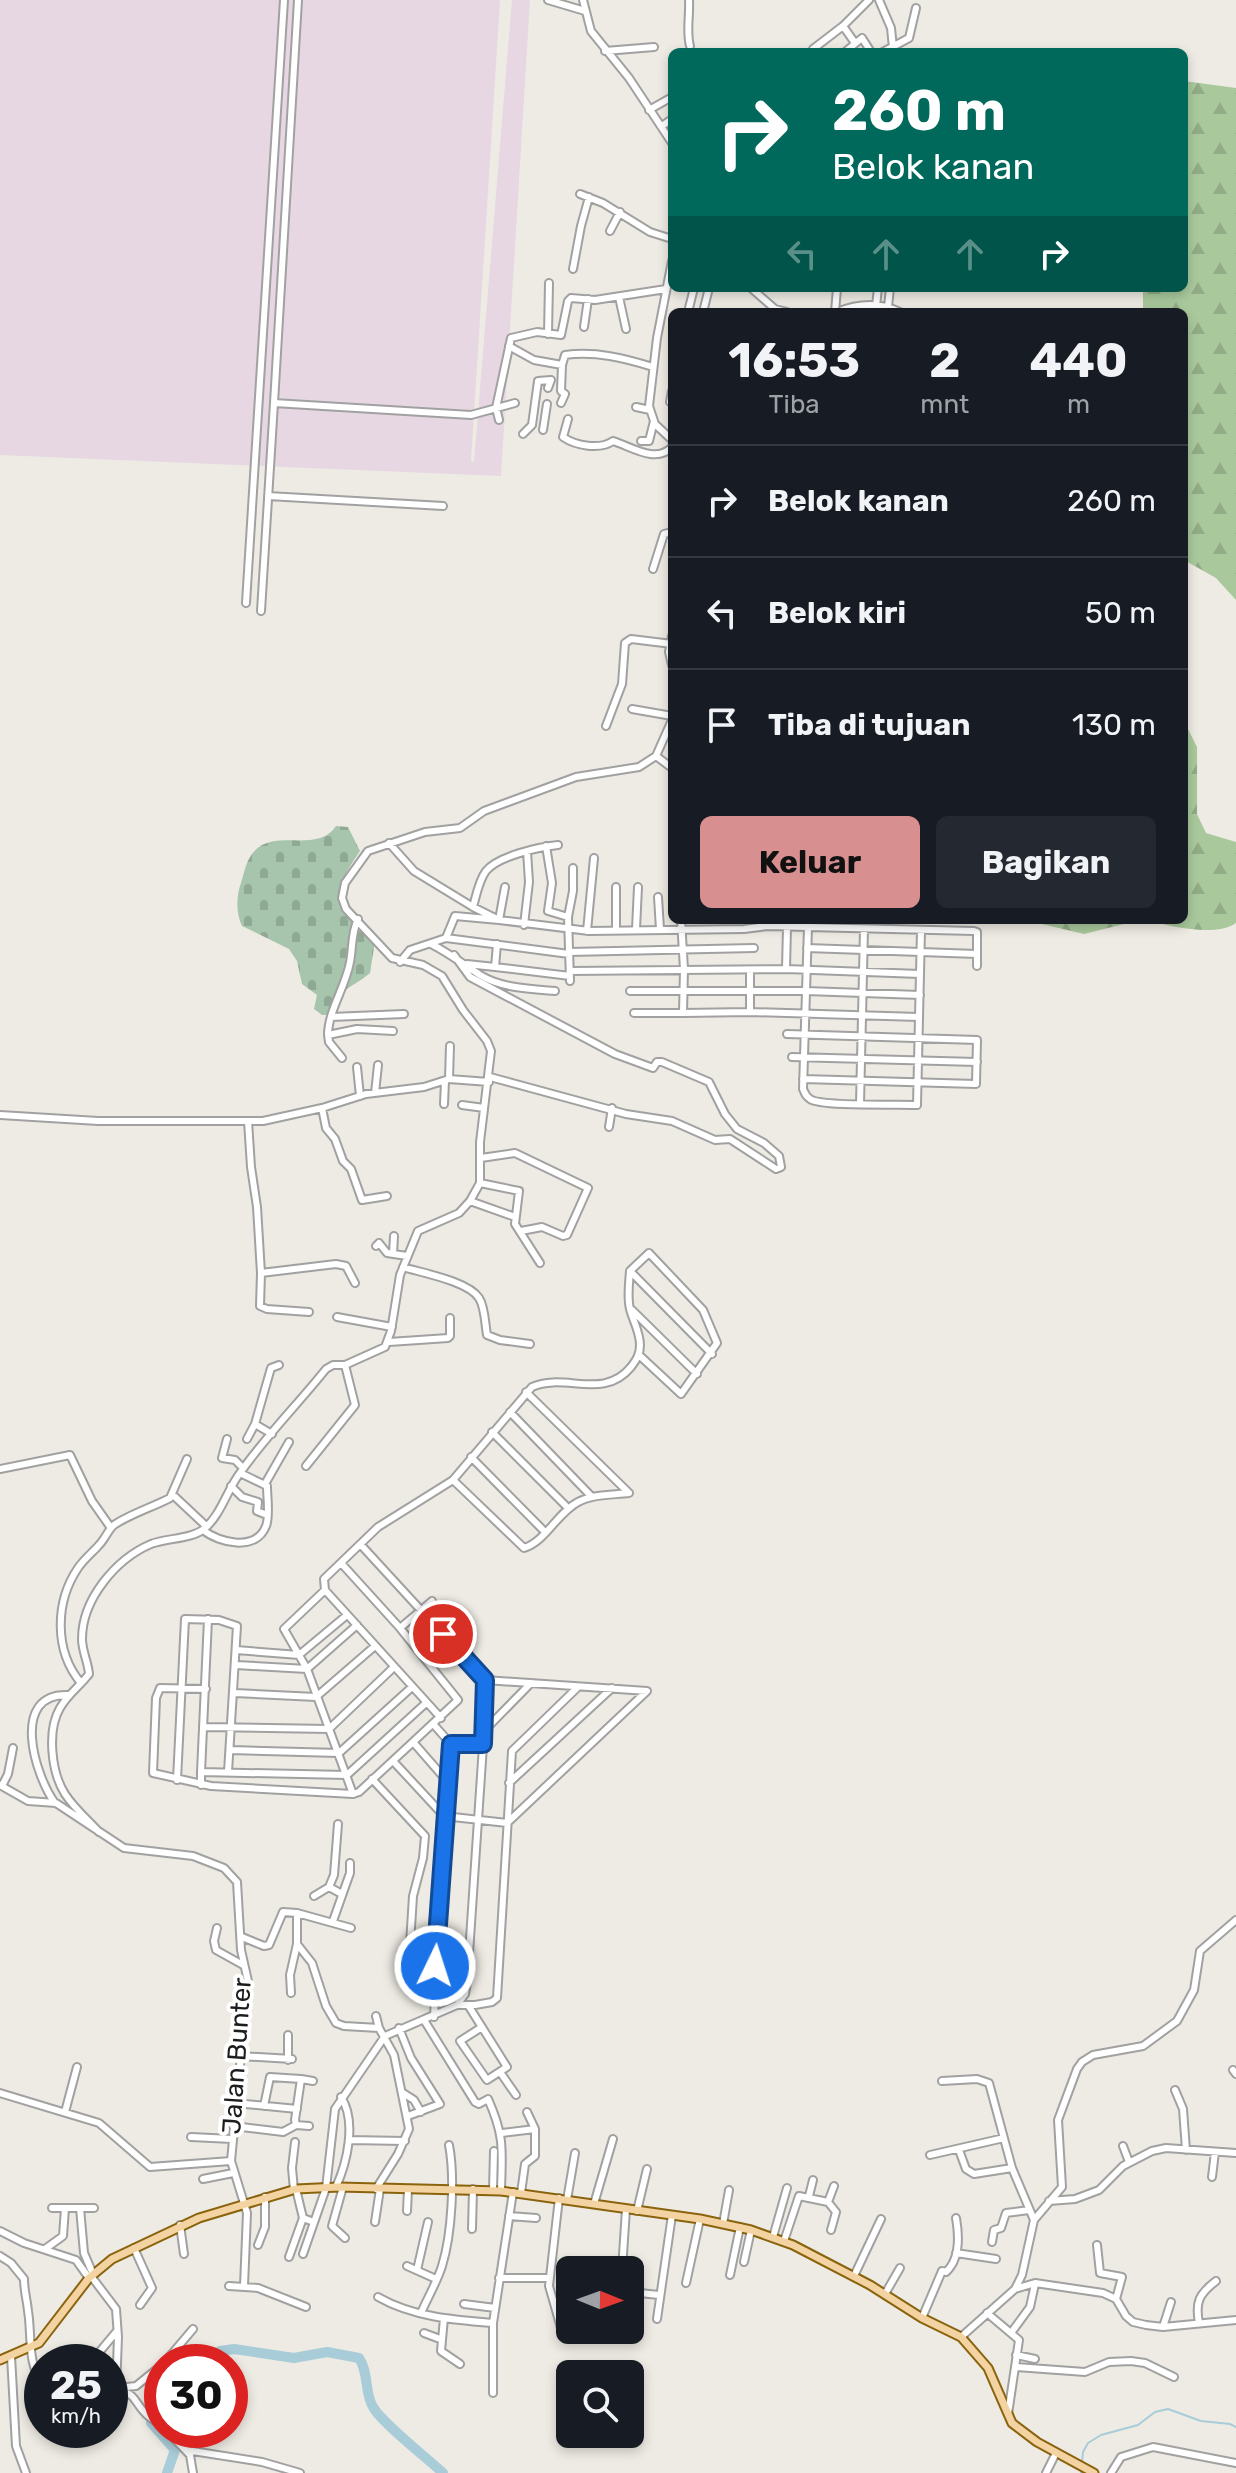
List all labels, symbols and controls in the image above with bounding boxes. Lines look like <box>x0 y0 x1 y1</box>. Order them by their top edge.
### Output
text: 260 m <box>832 78 1006 144</box>
icon: right <box>700 80 804 184</box>
text: Belok kanan <box>832 145 1034 188</box>
icon: left <box>780 232 824 276</box>
icon: ahead <box>864 232 908 276</box>
icon: ahead <box>948 232 992 276</box>
icon: right <box>1032 232 1076 276</box>
text: 16:53 <box>728 332 860 389</box>
text: 2 <box>929 332 960 389</box>
text: 440 <box>1029 332 1128 389</box>
text: Tiba <box>769 389 820 420</box>
text: mnt <box>920 389 969 420</box>
text: m <box>1067 389 1090 420</box>
icon: right <box>700 479 744 523</box>
text: Belok kanan <box>768 483 949 519</box>
text: 260 m <box>1067 483 1156 519</box>
icon: left <box>700 591 744 635</box>
text: Belok kiri <box>768 595 906 631</box>
text: 50 m <box>1085 595 1156 631</box>
icon: arrive <box>700 703 744 747</box>
text: Tiba di tujuan <box>768 707 970 743</box>
text: 130 m <box>1072 707 1156 743</box>
button: Keluar <box>700 816 920 908</box>
button: Bagikan <box>936 816 1156 908</box>
pin <box>409 1600 477 1668</box>
icon: arrive <box>421 1612 465 1656</box>
position arrow <box>393 1924 477 2008</box>
street label: Jalan Bunter <box>216 1977 258 2135</box>
north arrow <box>556 2256 644 2344</box>
map controls <box>556 2256 644 2448</box>
speed limit sign: 30 <box>144 2344 248 2448</box>
button: search <box>556 2360 644 2448</box>
text: 25 <box>50 2362 102 2409</box>
text: km/h <box>51 2404 101 2428</box>

